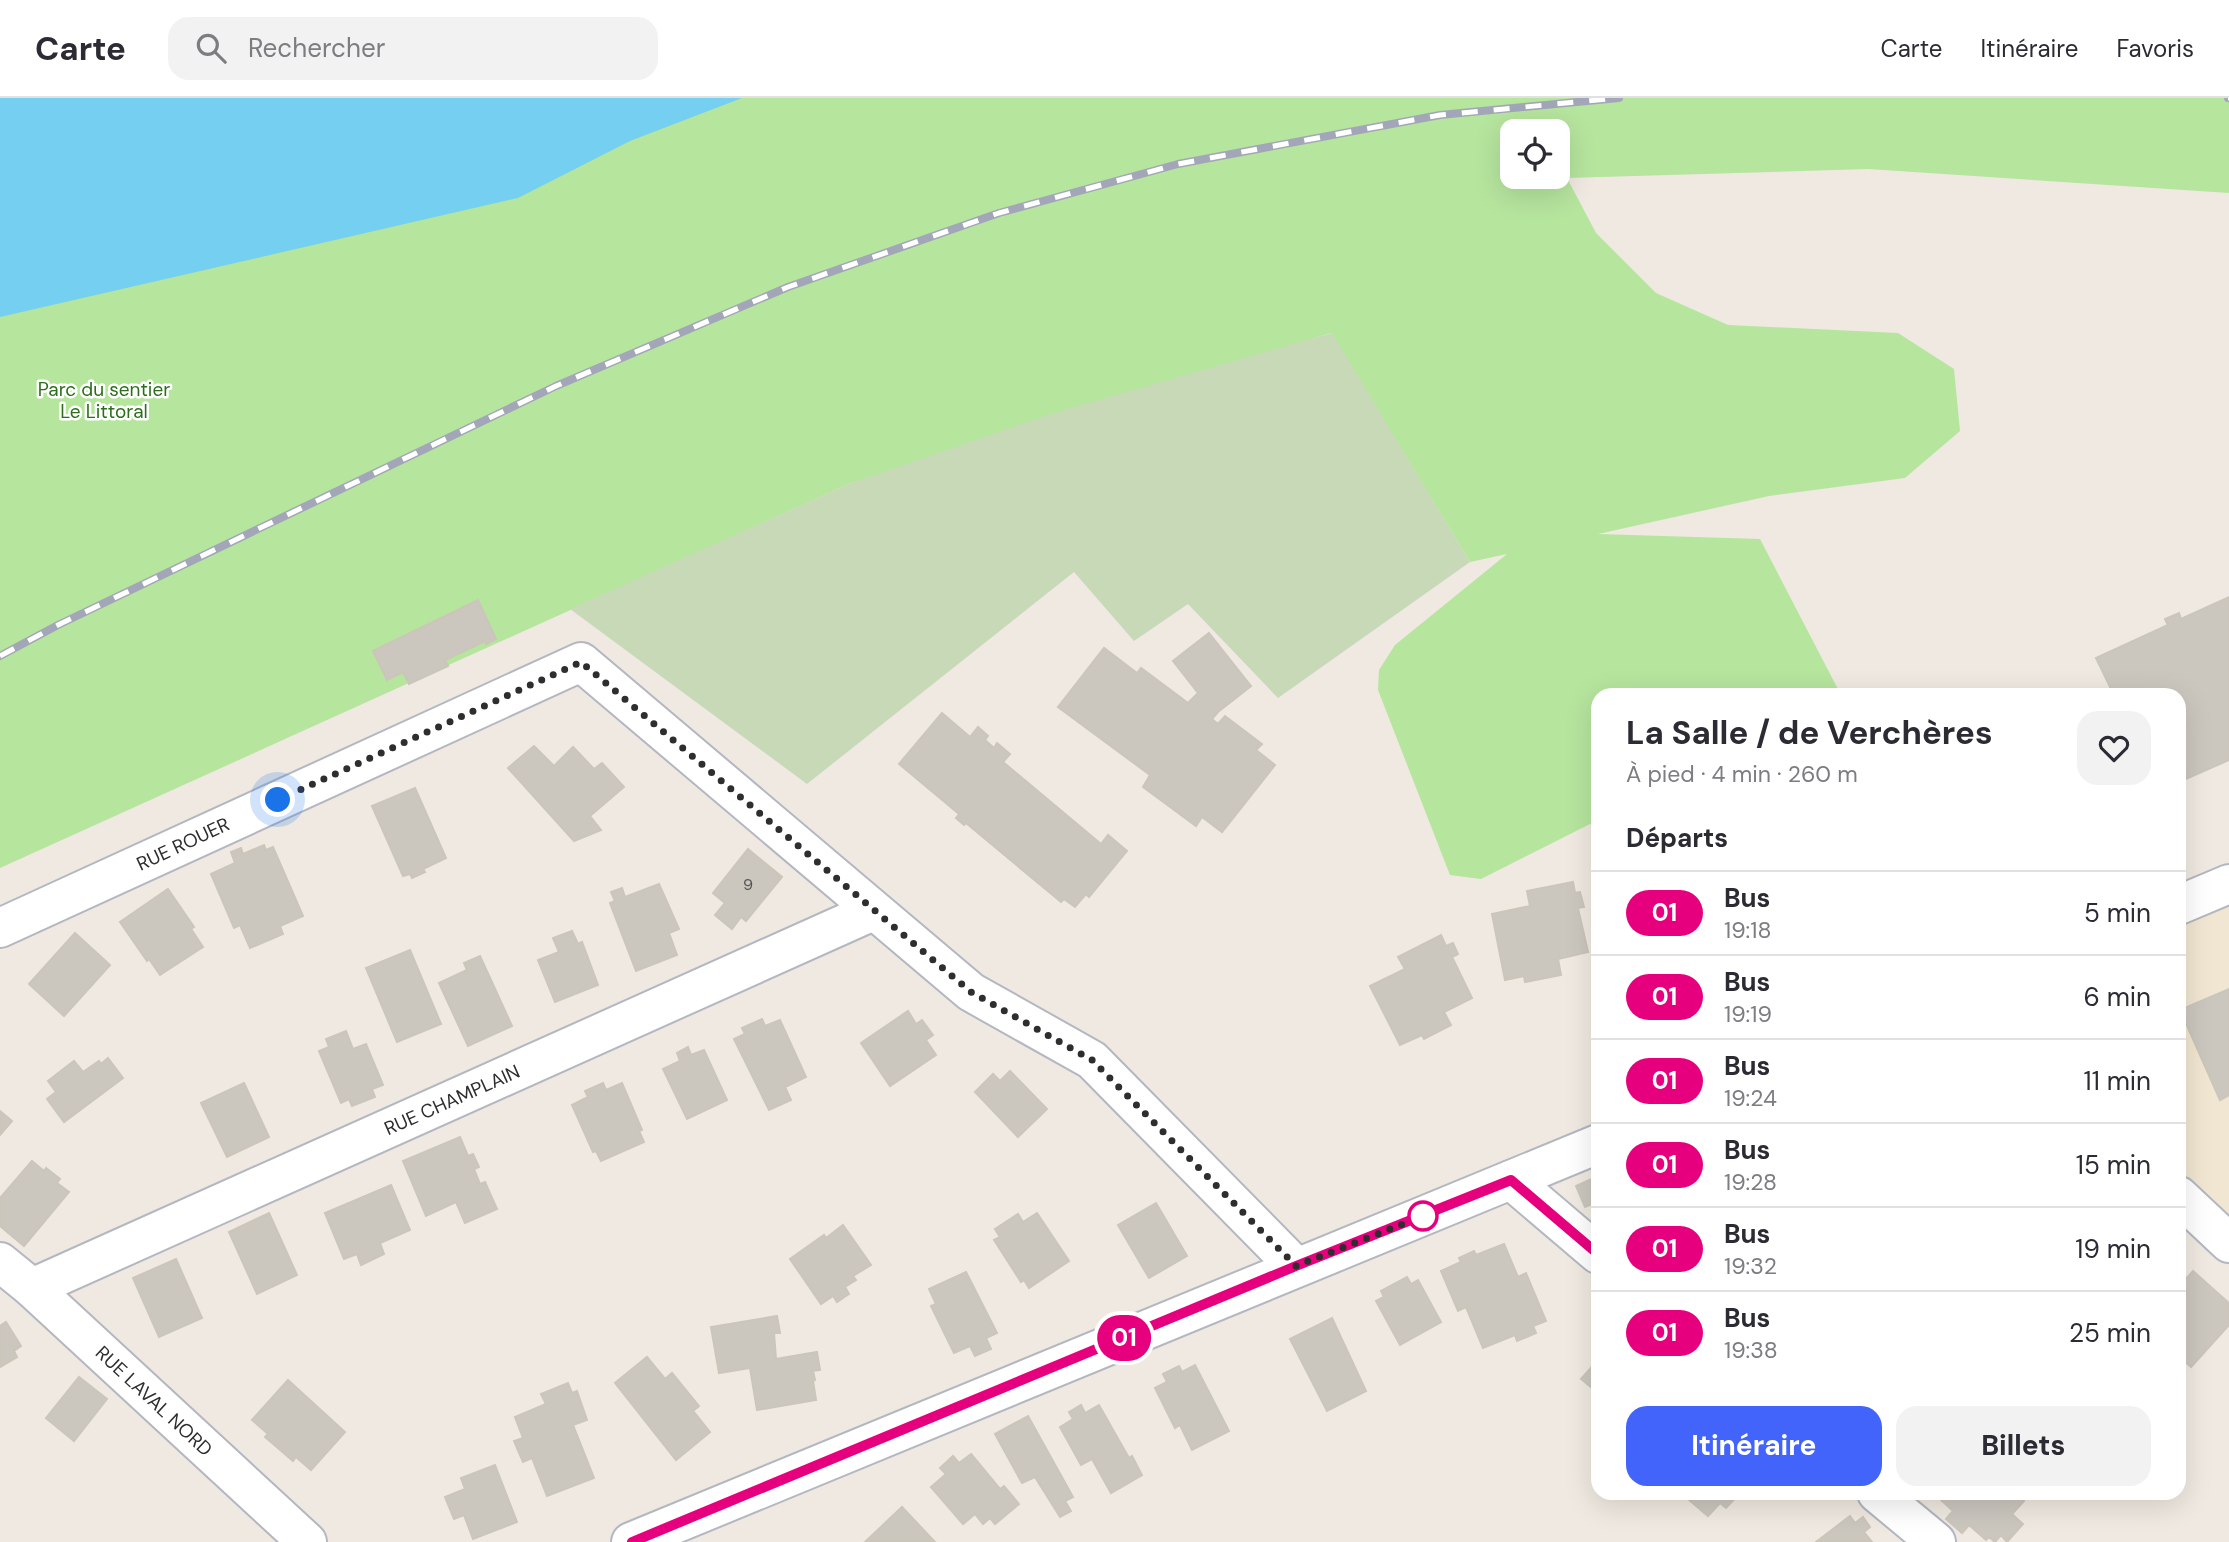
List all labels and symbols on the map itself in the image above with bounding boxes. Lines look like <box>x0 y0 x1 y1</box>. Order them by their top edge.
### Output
park label: Parc du sentier Le Littoral <box>38 377 170 424</box>
your location <box>260 782 295 817</box>
street label: RUE ROUER <box>132 812 234 876</box>
house number: 9 <box>743 874 753 895</box>
street label: RUE CHAMPLAIN <box>380 1059 524 1141</box>
unlabelled marker <box>1408 1201 1438 1231</box>
line badge: 01 <box>1092 1315 1156 1361</box>
street label: RUE LAVAL NORD <box>90 1340 218 1462</box>

